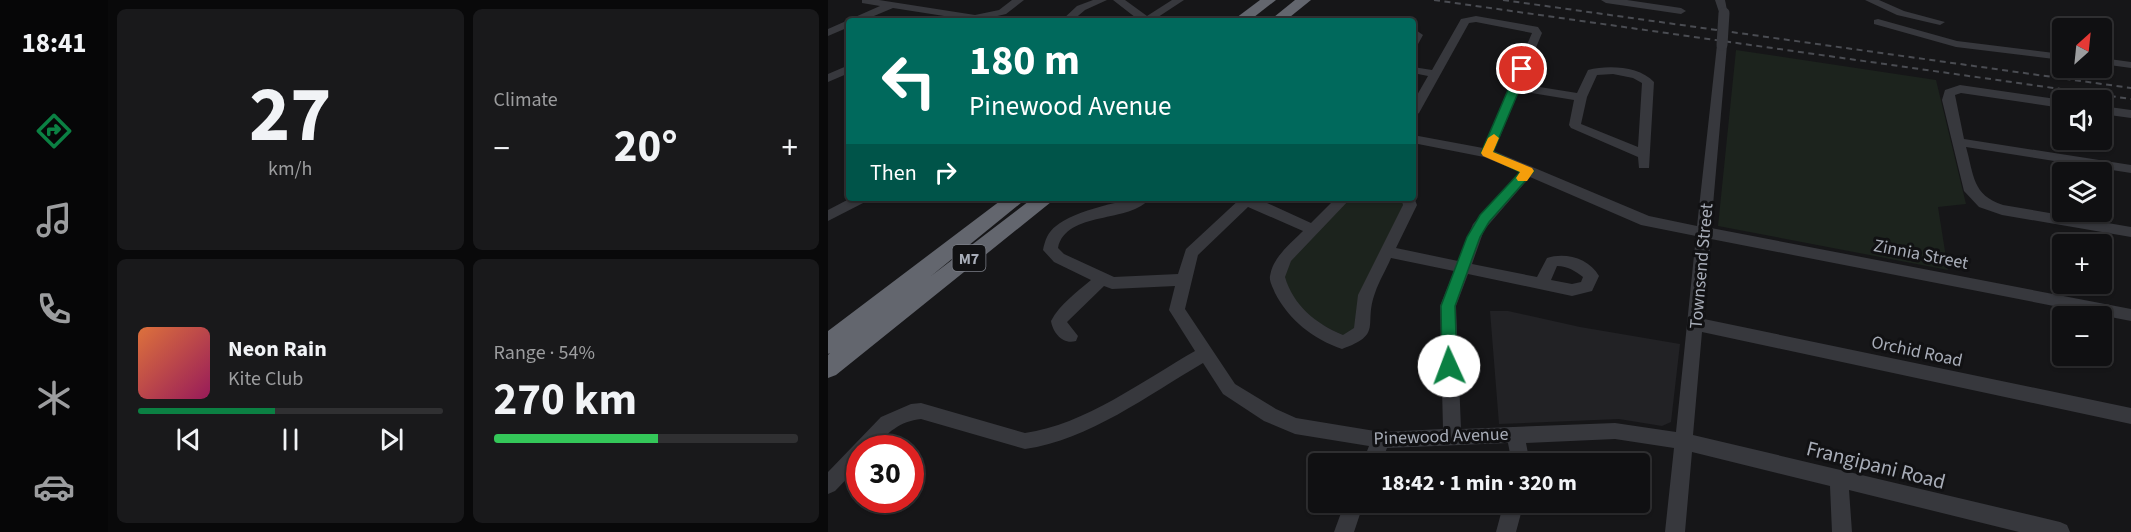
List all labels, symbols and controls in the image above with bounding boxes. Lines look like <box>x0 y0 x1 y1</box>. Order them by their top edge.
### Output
north arrow <box>2052 18 2112 78</box>
map controls <box>2052 18 2112 366</box>
text: 18:41 <box>21 24 87 63</box>
text: 180 m <box>969 31 1080 91</box>
icon: left <box>870 42 948 120</box>
pin <box>1496 43 1547 94</box>
icon: arrive <box>1505 52 1538 85</box>
text: 27 <box>249 60 331 171</box>
text: Climate <box>494 86 558 114</box>
text: Pinewood Avenue <box>969 87 1171 126</box>
button: sound <box>2052 90 2112 150</box>
icon: directions <box>33 110 75 152</box>
text: 20° <box>614 115 678 179</box>
text: − <box>494 125 510 172</box>
text: + <box>782 125 798 172</box>
text: km/h <box>268 155 312 183</box>
icon: right <box>929 156 962 189</box>
text: Then <box>870 157 917 189</box>
button: layers <box>2052 162 2112 222</box>
icon: music <box>33 199 75 241</box>
street label: Townsend Street <box>1684 202 1719 330</box>
street label: Zinnia Street <box>1871 233 1970 276</box>
button: + <box>2052 234 2112 294</box>
road number: M7 <box>952 245 986 271</box>
icon: phone <box>33 288 75 330</box>
button: − <box>2052 306 2112 366</box>
street label: Orchid Road <box>1869 330 1965 373</box>
text: Neon Rain <box>228 333 327 365</box>
position arrow <box>1417 334 1481 398</box>
text: Range · 54% <box>494 339 595 367</box>
text: Kite Club <box>228 365 303 393</box>
text: 270 km <box>494 368 637 432</box>
icon: climate <box>33 377 75 419</box>
street label: Pinewood Avenue <box>1373 422 1509 451</box>
icon: previous <box>172 423 205 456</box>
icon: pause <box>274 423 307 456</box>
icon: next <box>375 423 408 456</box>
street label: Frangipani Road <box>1803 433 1949 497</box>
speed limit sign: 30 <box>846 435 924 513</box>
icon: car <box>33 466 75 508</box>
text: 18:42 · 1 min · 320 m <box>1381 467 1577 499</box>

